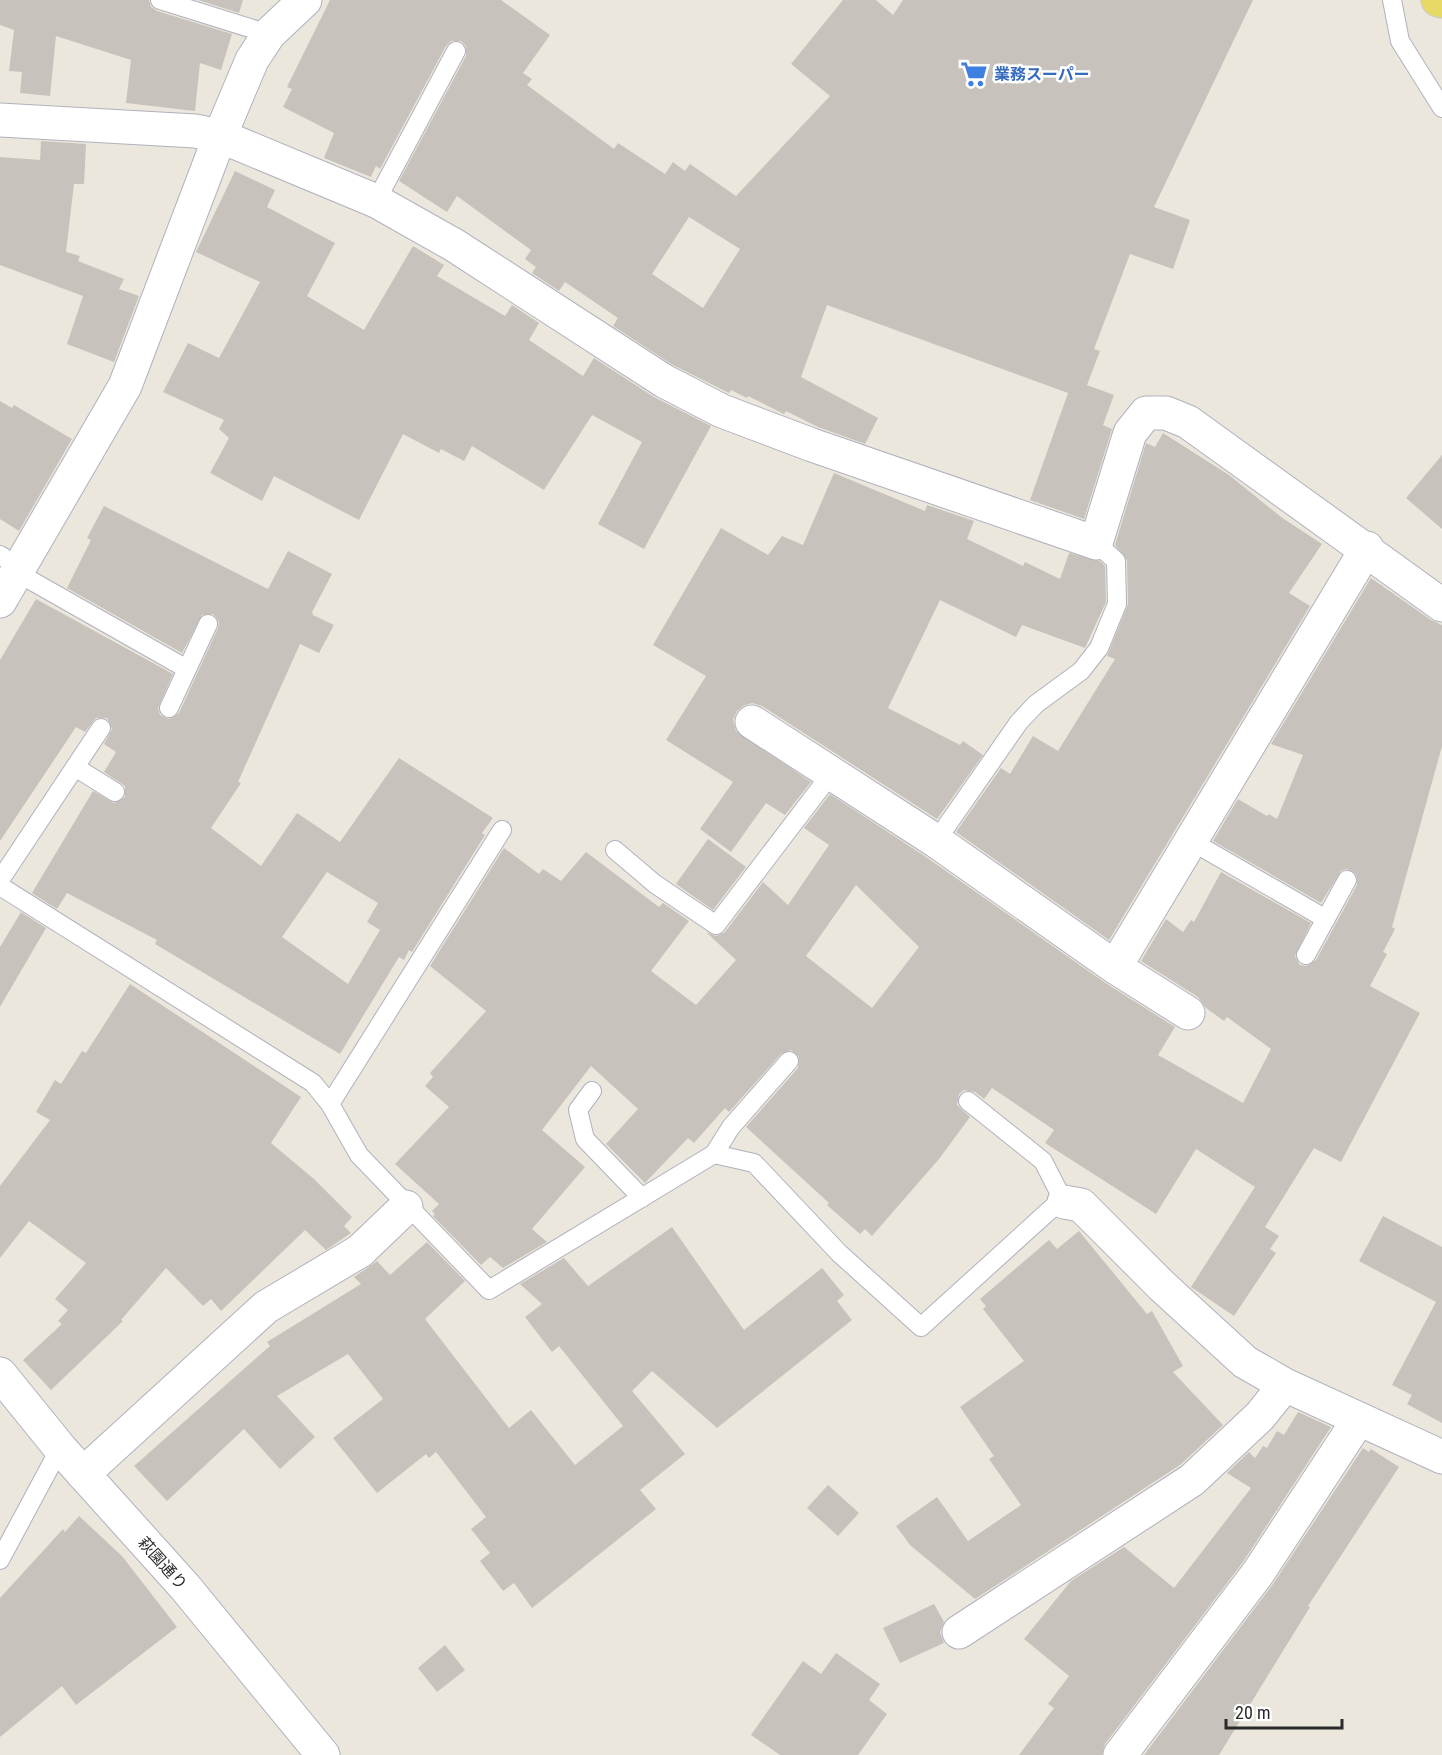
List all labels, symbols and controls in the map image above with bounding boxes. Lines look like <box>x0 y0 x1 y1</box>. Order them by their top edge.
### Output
supermarket icon: 業務スーパー <box>959 59 989 89</box>
place label: 業務スーパー <box>994 65 1090 84</box>
street label: 萩園通り <box>134 1533 191 1593</box>
scale bar <box>1226 1692 1342 1730</box>
text: 20 m <box>1235 1702 1270 1723</box>

